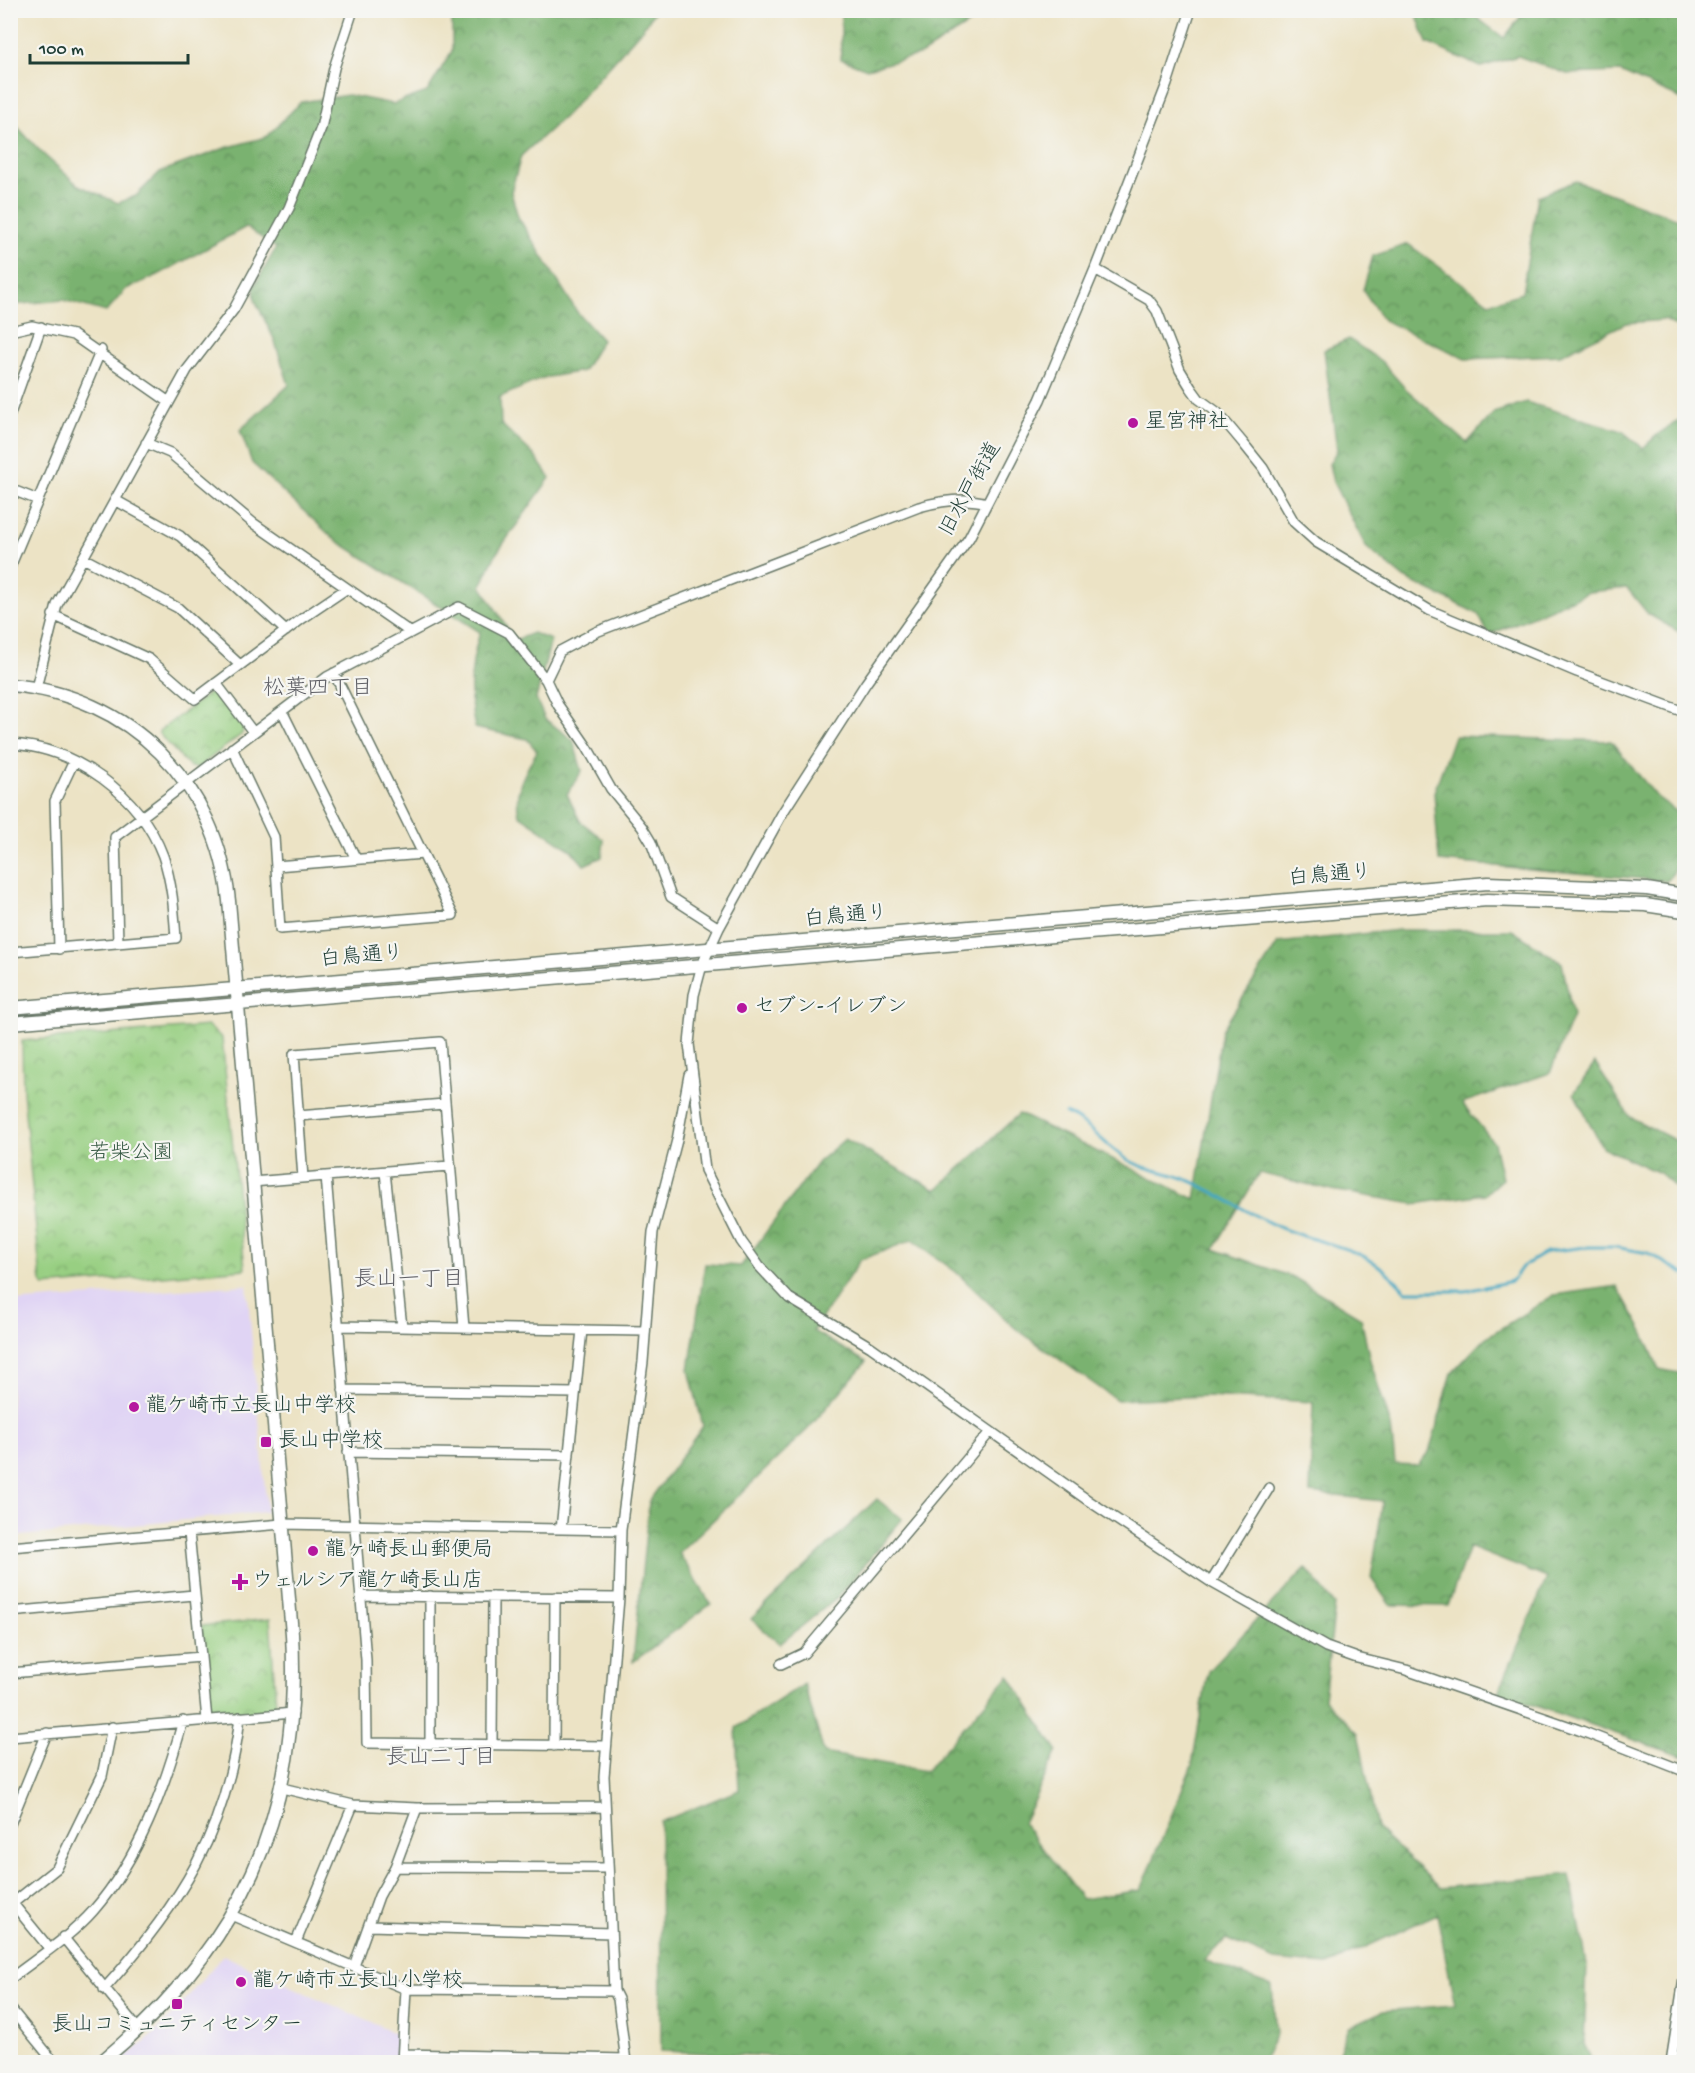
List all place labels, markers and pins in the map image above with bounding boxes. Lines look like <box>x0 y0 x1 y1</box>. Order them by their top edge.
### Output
place label: 星宮神社 <box>1145 410 1229 436</box>
marker: 星宮神社 <box>1126 416 1140 430</box>
place label: セブン-イレブン <box>754 995 908 1021</box>
marker: セブン-イレブン <box>735 1001 749 1015</box>
place label: 龍ケ崎市立長山中学校 <box>146 1393 356 1420</box>
marker: 龍ケ崎市立長山中学校 <box>127 1400 141 1414</box>
place label: 長山中学校 <box>278 1428 383 1455</box>
marker: 長山中学校 <box>259 1435 273 1449</box>
place label: 龍ヶ崎長山郵便局 <box>325 1538 493 1564</box>
marker: 龍ヶ崎長山郵便局 <box>306 1544 320 1558</box>
place label: ウェルシア龍ケ崎長山店 <box>252 1568 483 1595</box>
marker: ウェルシア龍ケ崎長山店 <box>233 1575 247 1589</box>
place label: 龍ケ崎市立長山小学校 <box>253 1969 463 1995</box>
marker: 龍ケ崎市立長山小学校 <box>234 1975 248 1989</box>
marker: 長山コミュニティセンター <box>170 1997 184 2011</box>
place label: 長山コミュニティセンター <box>51 2013 303 2039</box>

